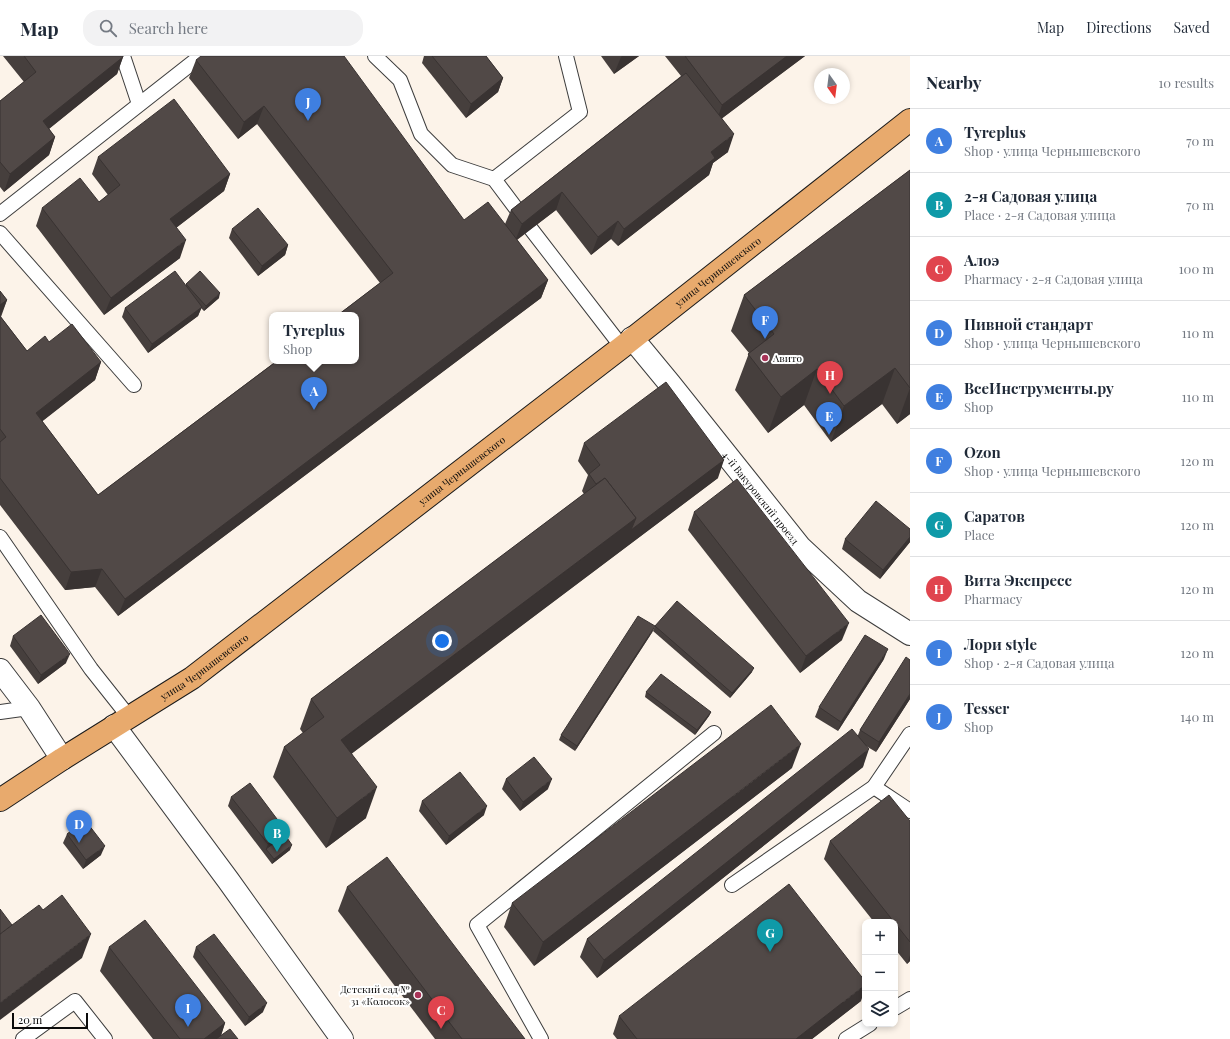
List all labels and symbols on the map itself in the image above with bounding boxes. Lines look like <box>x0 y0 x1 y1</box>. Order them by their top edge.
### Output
north arrow <box>814 68 850 104</box>
pin: J <box>295 88 321 121</box>
street label: улица Чернышевского <box>671 233 764 310</box>
pin: F <box>752 306 778 339</box>
place label: Авито <box>772 351 803 365</box>
marker: Авито <box>760 353 770 363</box>
pin: H <box>817 361 843 394</box>
pin: A <box>301 377 327 410</box>
pin: E <box>816 402 842 435</box>
street label: улица Чернышевского <box>415 432 508 509</box>
street label: 4-й Вакуровский проезд <box>719 448 803 548</box>
street label: улица Чернышевского <box>157 630 252 704</box>
your location <box>432 631 452 651</box>
pin: D <box>66 810 92 843</box>
pin: B <box>264 819 290 852</box>
pin: G <box>757 919 783 952</box>
place label: Детский сад № 31 «Колосок» <box>340 982 410 1008</box>
marker: Детский сад № 31 «Колосок» <box>413 990 423 1000</box>
pin: I <box>175 994 201 1027</box>
pin: C <box>428 996 454 1029</box>
scale bar <box>12 1011 88 1030</box>

